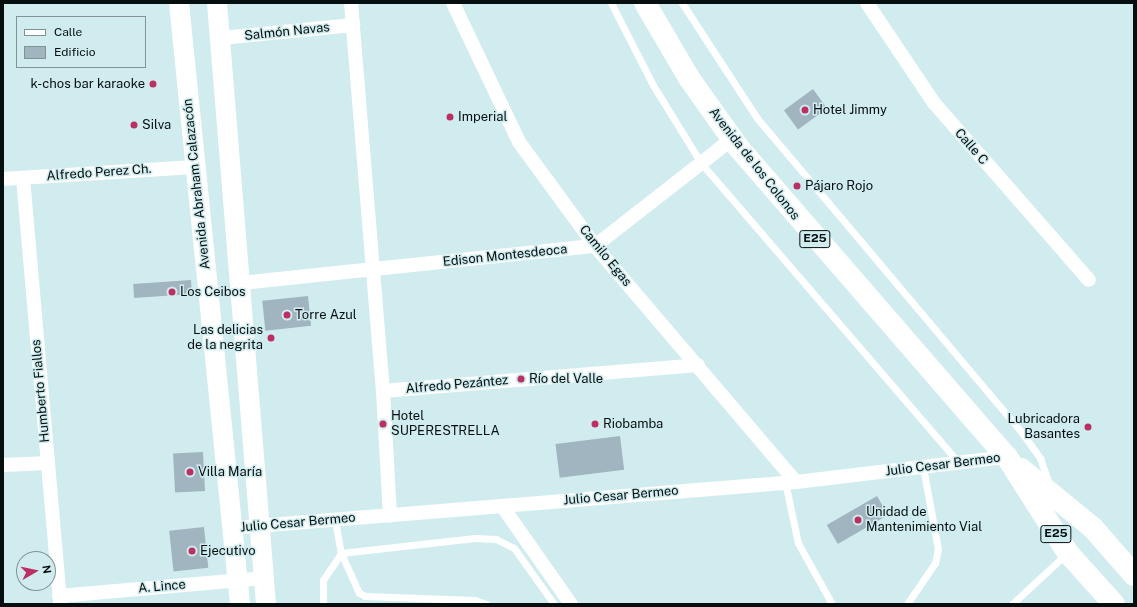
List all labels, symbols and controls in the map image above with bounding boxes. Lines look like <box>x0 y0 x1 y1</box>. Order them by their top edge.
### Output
legend <box>16 16 146 68</box>
street label: Salmón Navas <box>244 20 330 44</box>
text: Calle <box>54 25 82 39</box>
text: Edificio <box>54 45 96 59</box>
place label: k-chos bar karaoke <box>30 76 145 92</box>
marker: k-chos bar karaoke <box>148 79 158 89</box>
street label: Avenida Abraham Calazacón <box>180 98 214 270</box>
place label: Hotel Jimmy <box>813 102 887 118</box>
street label: Avenida de los Colonos <box>705 105 803 223</box>
marker: Hotel Jimmy <box>800 105 810 115</box>
place label: Imperial <box>458 109 507 125</box>
marker: Imperial <box>445 112 455 122</box>
place label: Silva <box>142 117 171 133</box>
marker: Silva <box>129 120 139 130</box>
street label: Calle C <box>951 126 991 168</box>
street label: Alfredo Perez Ch. <box>46 162 152 184</box>
place label: Pájaro Rojo <box>805 178 873 194</box>
marker: Pájaro Rojo <box>792 181 802 191</box>
street label: Camilo Egas <box>576 222 634 290</box>
road number: E25 <box>799 229 831 249</box>
street label: Edison Montesdeoca <box>442 242 568 270</box>
place label: Los Ceibos <box>180 284 246 300</box>
marker: Los Ceibos <box>167 287 177 297</box>
place label: Torre Azul <box>295 307 357 323</box>
marker: Torre Azul <box>282 310 292 320</box>
place label: Las delicias de la negrita <box>187 323 263 354</box>
marker: Las delicias de la negrita <box>266 333 276 343</box>
street label: Humberto Fiallos <box>29 339 53 443</box>
place label: Río del Valle <box>529 371 604 387</box>
street label: Alfredo Pezántez <box>405 373 509 397</box>
marker: Río del Valle <box>516 374 526 384</box>
place label: Hotel SUPERESTRELLA <box>391 409 500 440</box>
place label: Lubricadora Basantes <box>1007 412 1080 443</box>
place label: Riobamba <box>603 416 663 432</box>
marker: Hotel SUPERESTRELLA <box>378 419 388 429</box>
marker: Riobamba <box>590 419 600 429</box>
marker: Lubricadora Basantes <box>1083 422 1093 432</box>
street label: Julio Cesar Bermeo <box>885 450 1001 480</box>
place label: Villa María <box>198 464 262 480</box>
marker: Villa María <box>185 467 195 477</box>
street label: Julio Cesar Bermeo <box>563 483 679 509</box>
place label: Unidad de Mantenimiento Vial <box>866 505 982 536</box>
street label: Julio Cesar Bermeo <box>240 510 356 536</box>
marker: Unidad de Mantenimiento Vial <box>853 515 863 525</box>
road number: E25 <box>1040 524 1072 544</box>
place label: Ejecutivo <box>200 543 255 559</box>
marker: Ejecutivo <box>187 546 197 556</box>
north arrow <box>16 551 56 591</box>
text: N <box>40 564 53 574</box>
street label: A. Lince <box>137 577 187 597</box>

